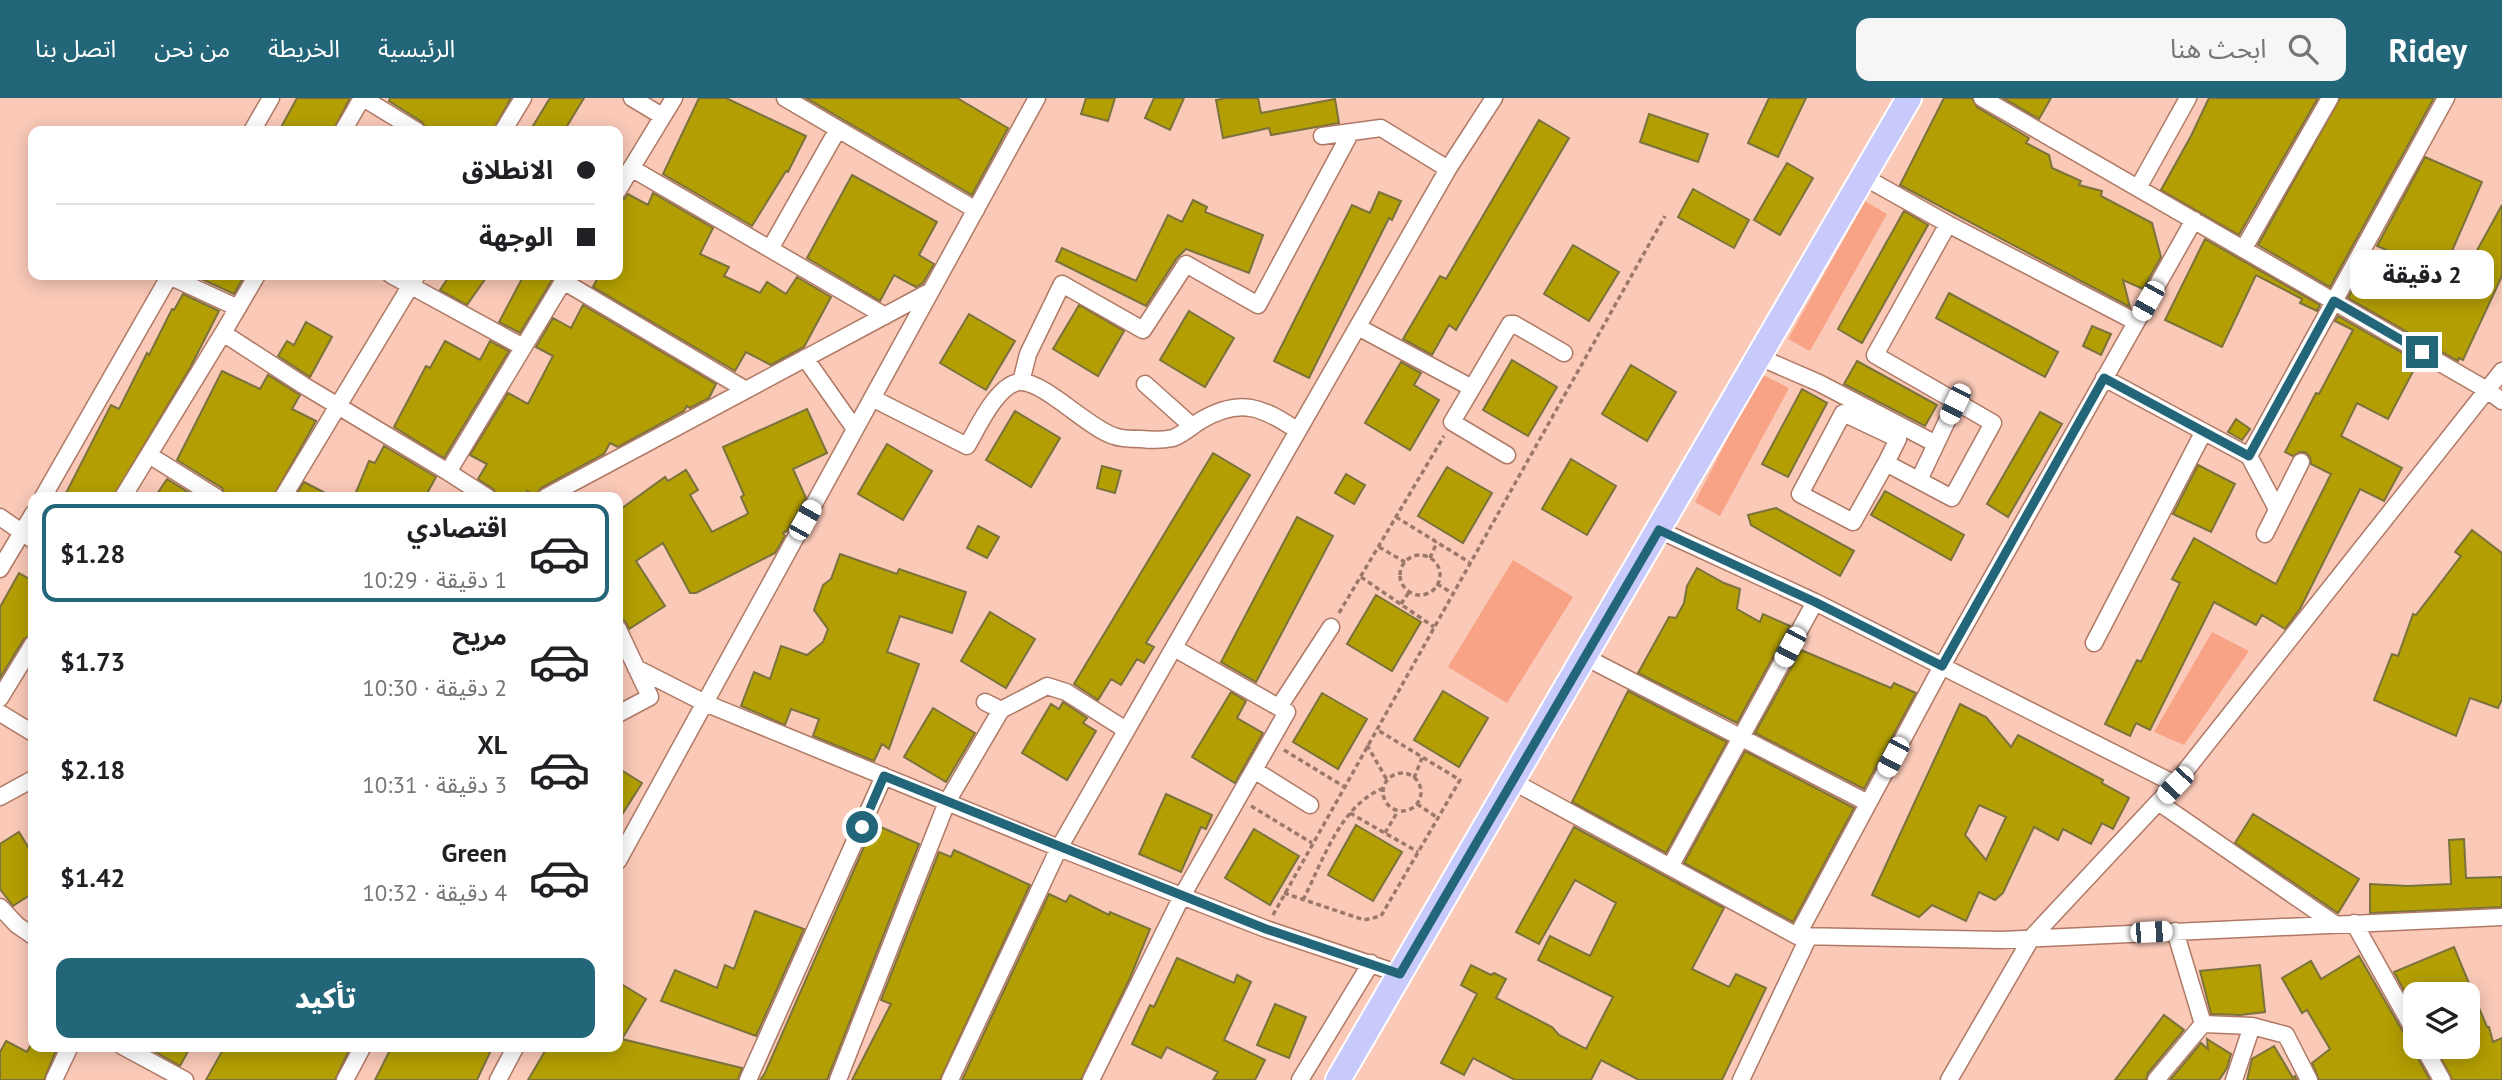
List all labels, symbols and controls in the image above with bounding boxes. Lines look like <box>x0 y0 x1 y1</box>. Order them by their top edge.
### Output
search box <box>1856 18 2346 81</box>
text: Ridey <box>2388 28 2467 71</box>
icon: search <box>2284 30 2322 68</box>
text: ابحث هنا <box>2170 32 2266 65</box>
text: اتصل بنا <box>35 33 116 64</box>
text: من نحن <box>154 33 230 64</box>
text: الخريطة <box>268 33 340 64</box>
text: الرئيسية <box>378 33 455 64</box>
text: الانطلاق <box>462 153 553 186</box>
text: الوجهة <box>479 220 553 253</box>
callout: 2 دقيقة <box>2350 250 2494 300</box>
text: 2 دقيقة <box>2383 260 2461 289</box>
car <box>2129 278 2168 324</box>
route end <box>2406 336 2438 368</box>
car <box>1937 381 1974 427</box>
car <box>786 497 825 543</box>
text: اقتصادي <box>407 511 507 544</box>
icon: car <box>528 522 591 585</box>
text: $1.28 <box>60 537 125 570</box>
text: 1 دقيقة · 10:29 <box>362 565 507 594</box>
text: مريح <box>452 619 507 652</box>
car <box>1771 624 1810 670</box>
icon: car <box>528 630 591 693</box>
text: $1.73 <box>60 645 125 678</box>
text: 2 دقيقة · 10:30 <box>362 673 507 702</box>
text: XL <box>477 728 507 761</box>
car <box>1874 734 1913 780</box>
icon: car <box>528 738 591 801</box>
text: $2.18 <box>60 753 125 786</box>
car <box>2153 762 2198 808</box>
text: 3 دقيقة · 10:31 <box>362 770 507 799</box>
route start <box>846 811 878 843</box>
text: Green <box>442 836 507 869</box>
icon: car <box>528 846 591 909</box>
text: $1.42 <box>60 861 125 894</box>
text: 4 دقيقة · 10:32 <box>362 878 507 907</box>
car <box>2130 920 2173 944</box>
button: تأكيد <box>56 958 595 1038</box>
map controls <box>2403 982 2480 1059</box>
button: layers <box>2403 982 2480 1059</box>

